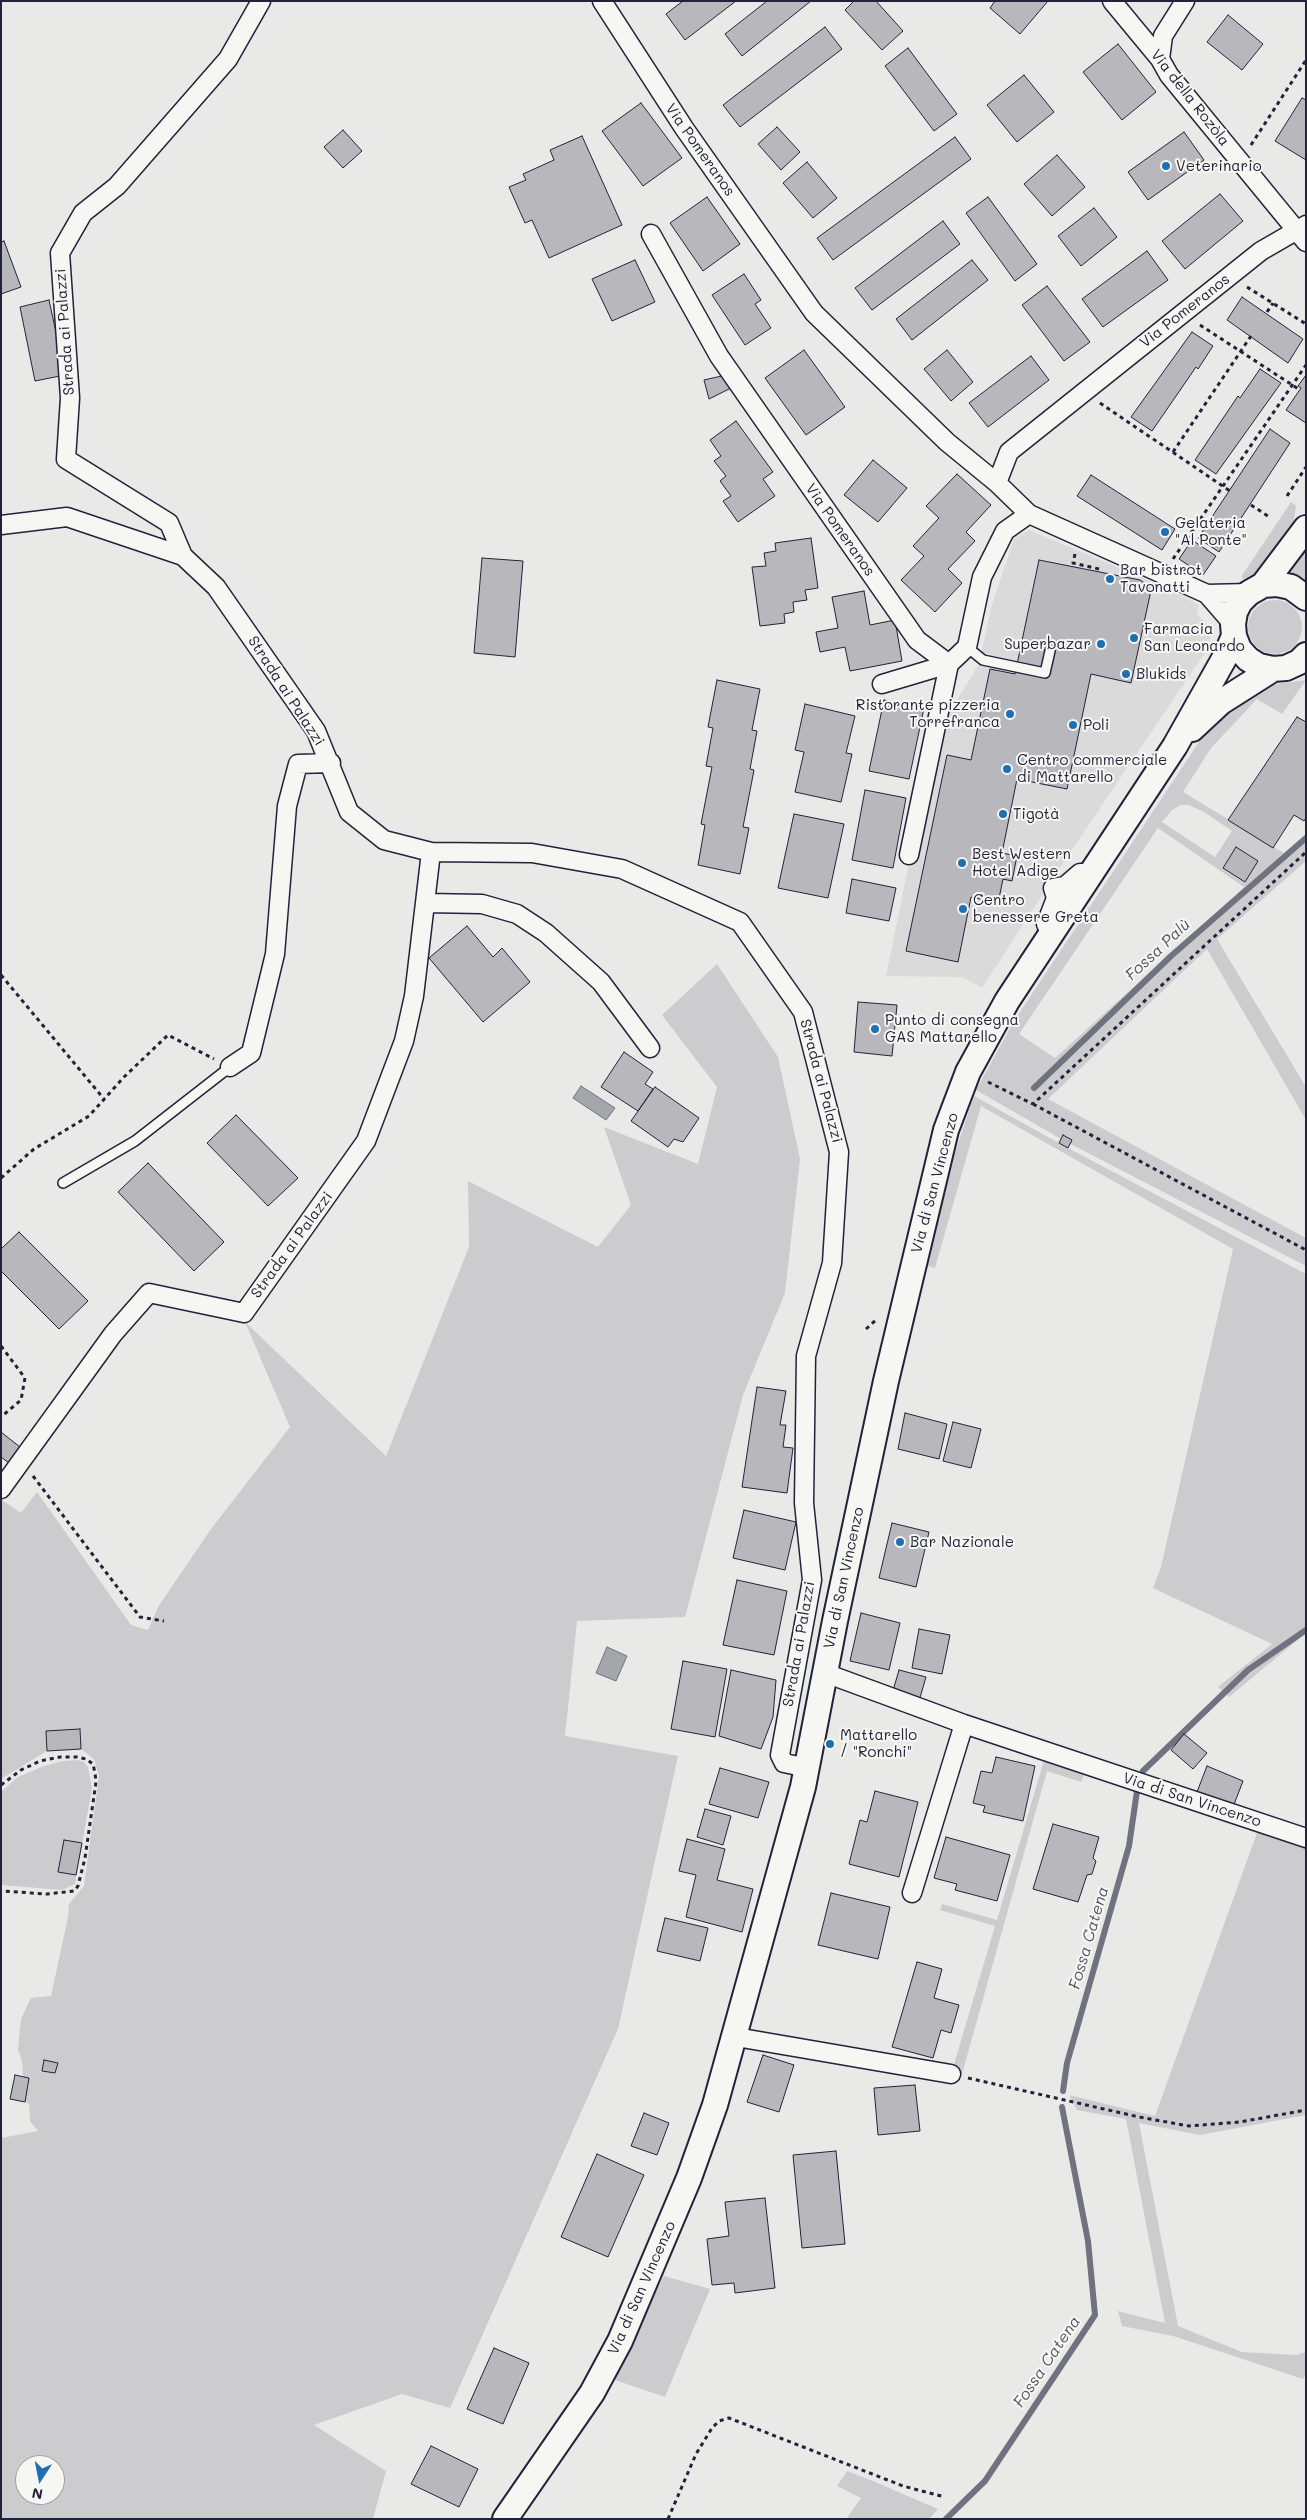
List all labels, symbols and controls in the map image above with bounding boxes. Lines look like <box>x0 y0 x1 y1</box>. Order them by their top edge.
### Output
street label: Via della Rozòla <box>1147 46 1233 150</box>
street label: Via Pomeranos <box>661 100 739 200</box>
place label: Veterinario <box>1176 157 1262 175</box>
marker: Veterinario <box>1160 160 1172 172</box>
street label: Strada ai Palazzi <box>52 268 78 396</box>
street label: Via Pomeranos <box>1136 270 1234 352</box>
street label: Via Pomeranos <box>801 480 879 580</box>
place label: Gelateria "Al Ponte" <box>1175 514 1247 549</box>
marker: Gelateria "Al Ponte" <box>1159 526 1171 538</box>
place label: Bar bistrot Tavonatti <box>1120 561 1202 596</box>
marker: Bar bistrot Tavonatti <box>1104 573 1116 585</box>
place label: Farmacia San Leonardo <box>1144 620 1245 655</box>
marker: Farmacia San Leonardo <box>1128 632 1140 644</box>
street label: Strada ai Palazzi <box>244 633 328 749</box>
place label: Superbazar <box>1004 635 1091 653</box>
marker: Superbazar <box>1095 638 1107 650</box>
place label: Blukids <box>1136 665 1187 683</box>
marker: Blukids <box>1120 668 1132 680</box>
place label: Ristorante pizzeria Torrefranca <box>856 696 1000 731</box>
marker: Ristorante pizzeria Torrefranca <box>1004 708 1016 720</box>
place label: Poli <box>1083 716 1109 734</box>
marker: Poli <box>1067 719 1079 731</box>
place label: Centro commerciale di Mattarello <box>1017 751 1167 786</box>
marker: Centro commerciale di Mattarello <box>1001 763 1013 775</box>
place label: Tigotà <box>1013 805 1059 823</box>
marker: Tigotà <box>997 808 1009 820</box>
place label: Best Western Hotel Adige <box>972 845 1071 880</box>
marker: Best Western Hotel Adige <box>956 857 968 869</box>
place label: Centro benessere Greta <box>973 891 1099 926</box>
marker: Centro benessere Greta <box>957 903 969 915</box>
water label: Fossa Palù <box>1122 915 1194 985</box>
place label: Punto di consegna GAS Mattarello <box>885 1011 1019 1046</box>
street label: Strada ai Palazzi <box>796 1017 846 1145</box>
marker: Punto di consegna GAS Mattarello <box>869 1023 881 1035</box>
street label: Via di San Vincenzo <box>908 1111 962 1255</box>
street label: Strada ai Palazzi <box>247 1188 337 1302</box>
street label: Via di San Vincenzo <box>820 1506 868 1650</box>
place label: Bar Nazionale <box>910 1533 1014 1551</box>
marker: Bar Nazionale <box>894 1536 906 1548</box>
street label: Strada ai Palazzi <box>779 1580 819 1708</box>
place label: Mattarello / "Ronchi" <box>840 1726 917 1761</box>
marker: Mattarello / "Ronchi" <box>824 1738 836 1750</box>
street label: Via di San Vincenzo <box>1121 1769 1263 1831</box>
water label: Fossa Catena <box>1065 1884 1113 1992</box>
street label: Via di San Vincenzo <box>604 2218 680 2358</box>
water label: Fossa Catena <box>1009 2313 1085 2411</box>
north arrow <box>15 2455 65 2505</box>
text: N <box>30 2484 44 2505</box>

